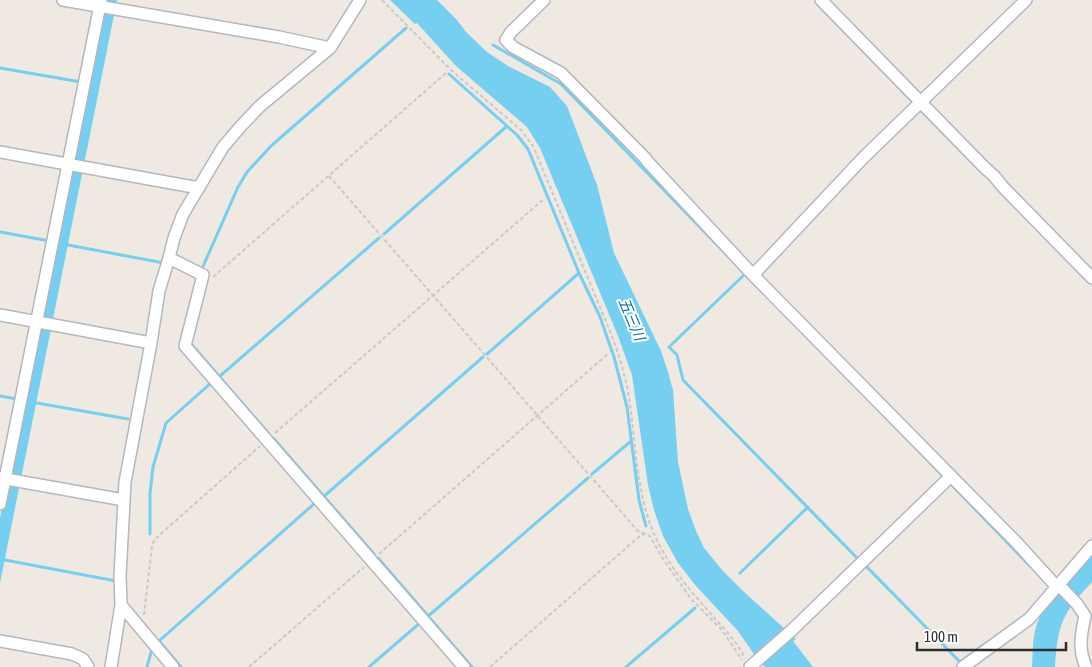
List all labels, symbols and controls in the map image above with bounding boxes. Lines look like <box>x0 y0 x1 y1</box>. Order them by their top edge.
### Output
water label: 五三川 <box>615 295 649 345</box>
scale bar <box>917 620 1066 652</box>
text: 100 m <box>924 628 958 645</box>

